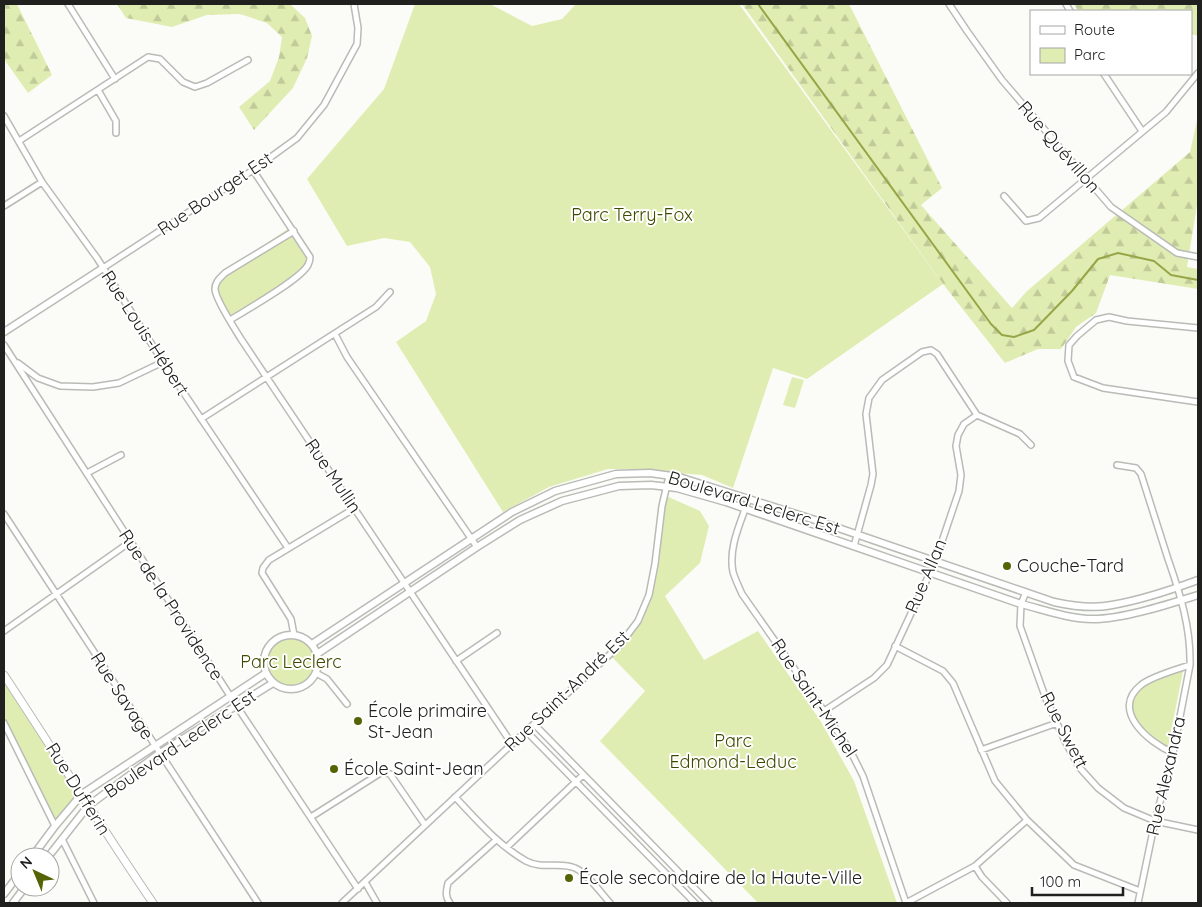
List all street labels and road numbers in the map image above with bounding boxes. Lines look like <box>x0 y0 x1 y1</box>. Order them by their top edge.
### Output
street label: Rue Quévillon <box>1013 96 1106 197</box>
street label: Rue Bourget Est <box>153 147 276 240</box>
street label: Rue Louis-Hébert <box>96 266 194 400</box>
street label: Rue Mullin <box>300 434 367 517</box>
street label: Boulevard Leclerc Est <box>666 465 843 540</box>
street label: Rue de la Providence <box>114 525 229 685</box>
street label: Rue Allan <box>900 535 951 616</box>
street label: Rue Saint-André Est <box>499 625 634 756</box>
street label: Rue Saint-Michel <box>766 634 863 761</box>
street label: Rue Savage <box>86 648 159 744</box>
street label: Boulevard Leclerc Est <box>99 684 260 803</box>
street label: Rue Swett <box>1035 687 1094 772</box>
street label: Rue Alexandra <box>1141 714 1190 838</box>
street label: Rue Dufferin <box>41 738 116 839</box>

